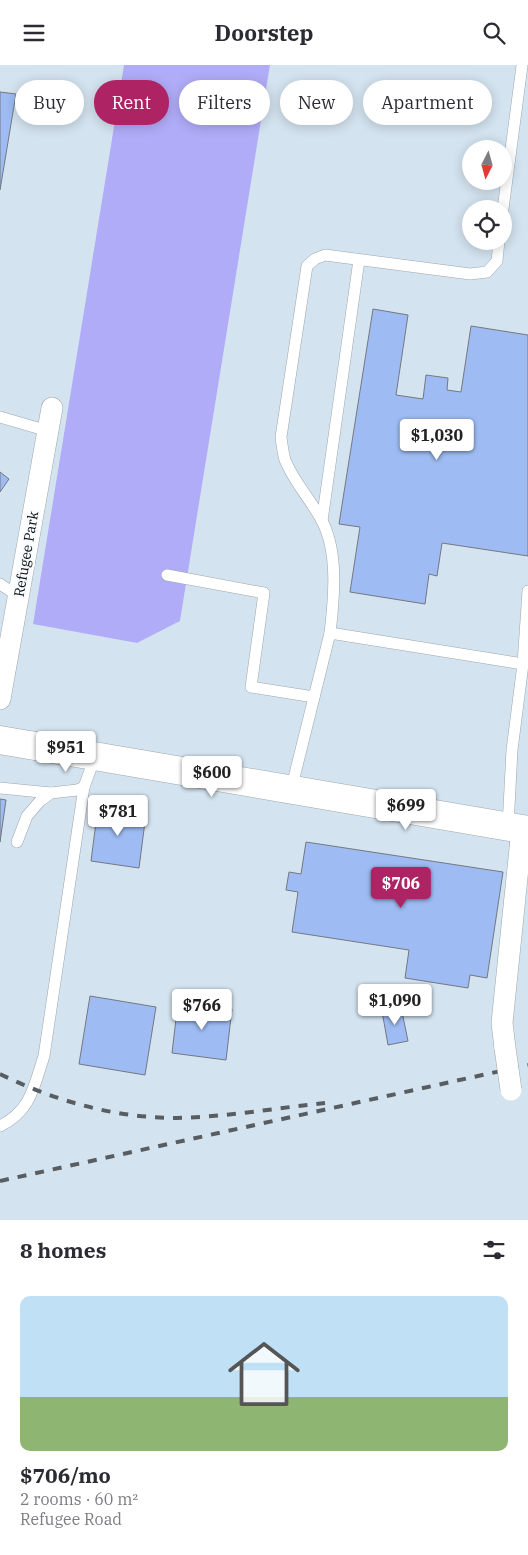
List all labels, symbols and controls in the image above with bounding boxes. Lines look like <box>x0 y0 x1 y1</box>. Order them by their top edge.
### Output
text: Doorstep <box>215 18 313 47</box>
icon: menu <box>20 19 48 47</box>
icon: search <box>480 19 508 47</box>
chip: Buy <box>15 80 84 125</box>
chip: Rent <box>94 80 169 125</box>
chip: Filters <box>179 80 270 125</box>
chip: New <box>280 80 353 125</box>
chip: Apartment <box>363 80 492 125</box>
north arrow <box>462 140 512 190</box>
map controls <box>462 140 512 250</box>
button: locate <box>462 200 512 250</box>
pin: $1,030 <box>396 419 478 461</box>
text: $1,030 <box>411 425 463 445</box>
street label: Refugee Park <box>10 509 43 598</box>
pin: $951 <box>36 731 96 773</box>
text: $951 <box>47 737 85 757</box>
pin: $600 <box>182 755 242 798</box>
text: $600 <box>193 762 231 782</box>
pin: $699 <box>376 789 436 831</box>
pin: $781 <box>88 795 148 837</box>
text: $699 <box>387 795 425 815</box>
text: $781 <box>99 801 137 821</box>
pin: $706 <box>371 867 431 909</box>
text: $706 <box>382 873 420 893</box>
pin: $1,090 <box>354 983 436 1026</box>
pin: $766 <box>172 989 232 1031</box>
text: $1,090 <box>369 990 421 1010</box>
text: $766 <box>183 995 221 1015</box>
text: 8 homes <box>20 1236 106 1264</box>
icon: filters <box>480 1236 508 1264</box>
icon: home <box>219 1329 309 1419</box>
text: $706/mo <box>20 1461 111 1489</box>
text: 2 rooms · 60 m² <box>20 1489 138 1509</box>
text: Refugee Road <box>20 1509 122 1529</box>

